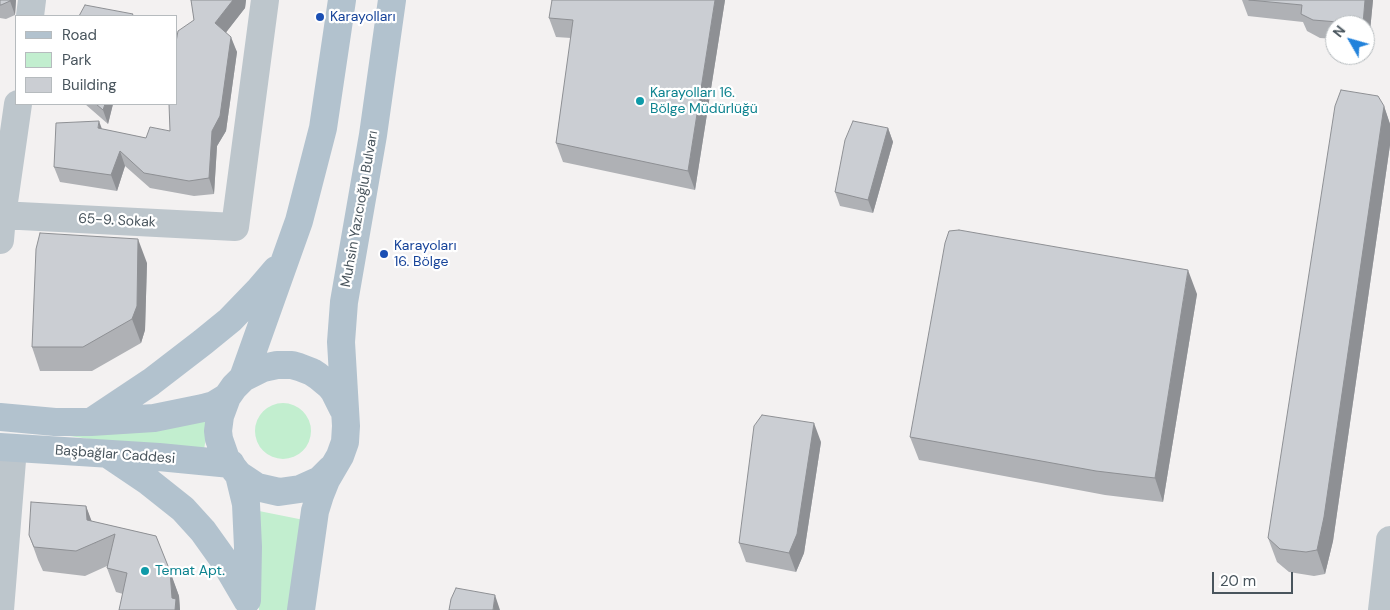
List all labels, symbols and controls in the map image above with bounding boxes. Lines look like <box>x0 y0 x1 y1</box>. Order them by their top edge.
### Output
place label: Karayolları <box>330 9 396 25</box>
marker: Karayolları <box>314 11 326 23</box>
legend <box>15 15 178 105</box>
north arrow <box>1325 15 1375 65</box>
text: N <box>1329 22 1349 41</box>
text: Road <box>62 25 97 45</box>
text: Park <box>62 50 92 70</box>
text: Building <box>62 75 117 95</box>
place label: Karayolları 16. Bölge Müdürlüğü <box>650 85 758 118</box>
marker: Karayolları 16. Bölge Müdürlüğü <box>634 95 646 107</box>
street label: Muhsin Yazıcıoğlu Bulvarı <box>338 129 382 289</box>
street label: 65-9. Sokak <box>78 211 156 231</box>
place label: Karayoları 16. Bölge <box>394 238 457 270</box>
marker: Karayoları 16. Bölge <box>378 248 390 260</box>
street label: Başbağlar Caddesi <box>54 442 176 468</box>
scale bar <box>1215 562 1296 594</box>
place label: Temat Apt. <box>155 563 225 579</box>
marker: Temat Apt. <box>139 565 151 577</box>
text: 20 m <box>1220 571 1256 591</box>

